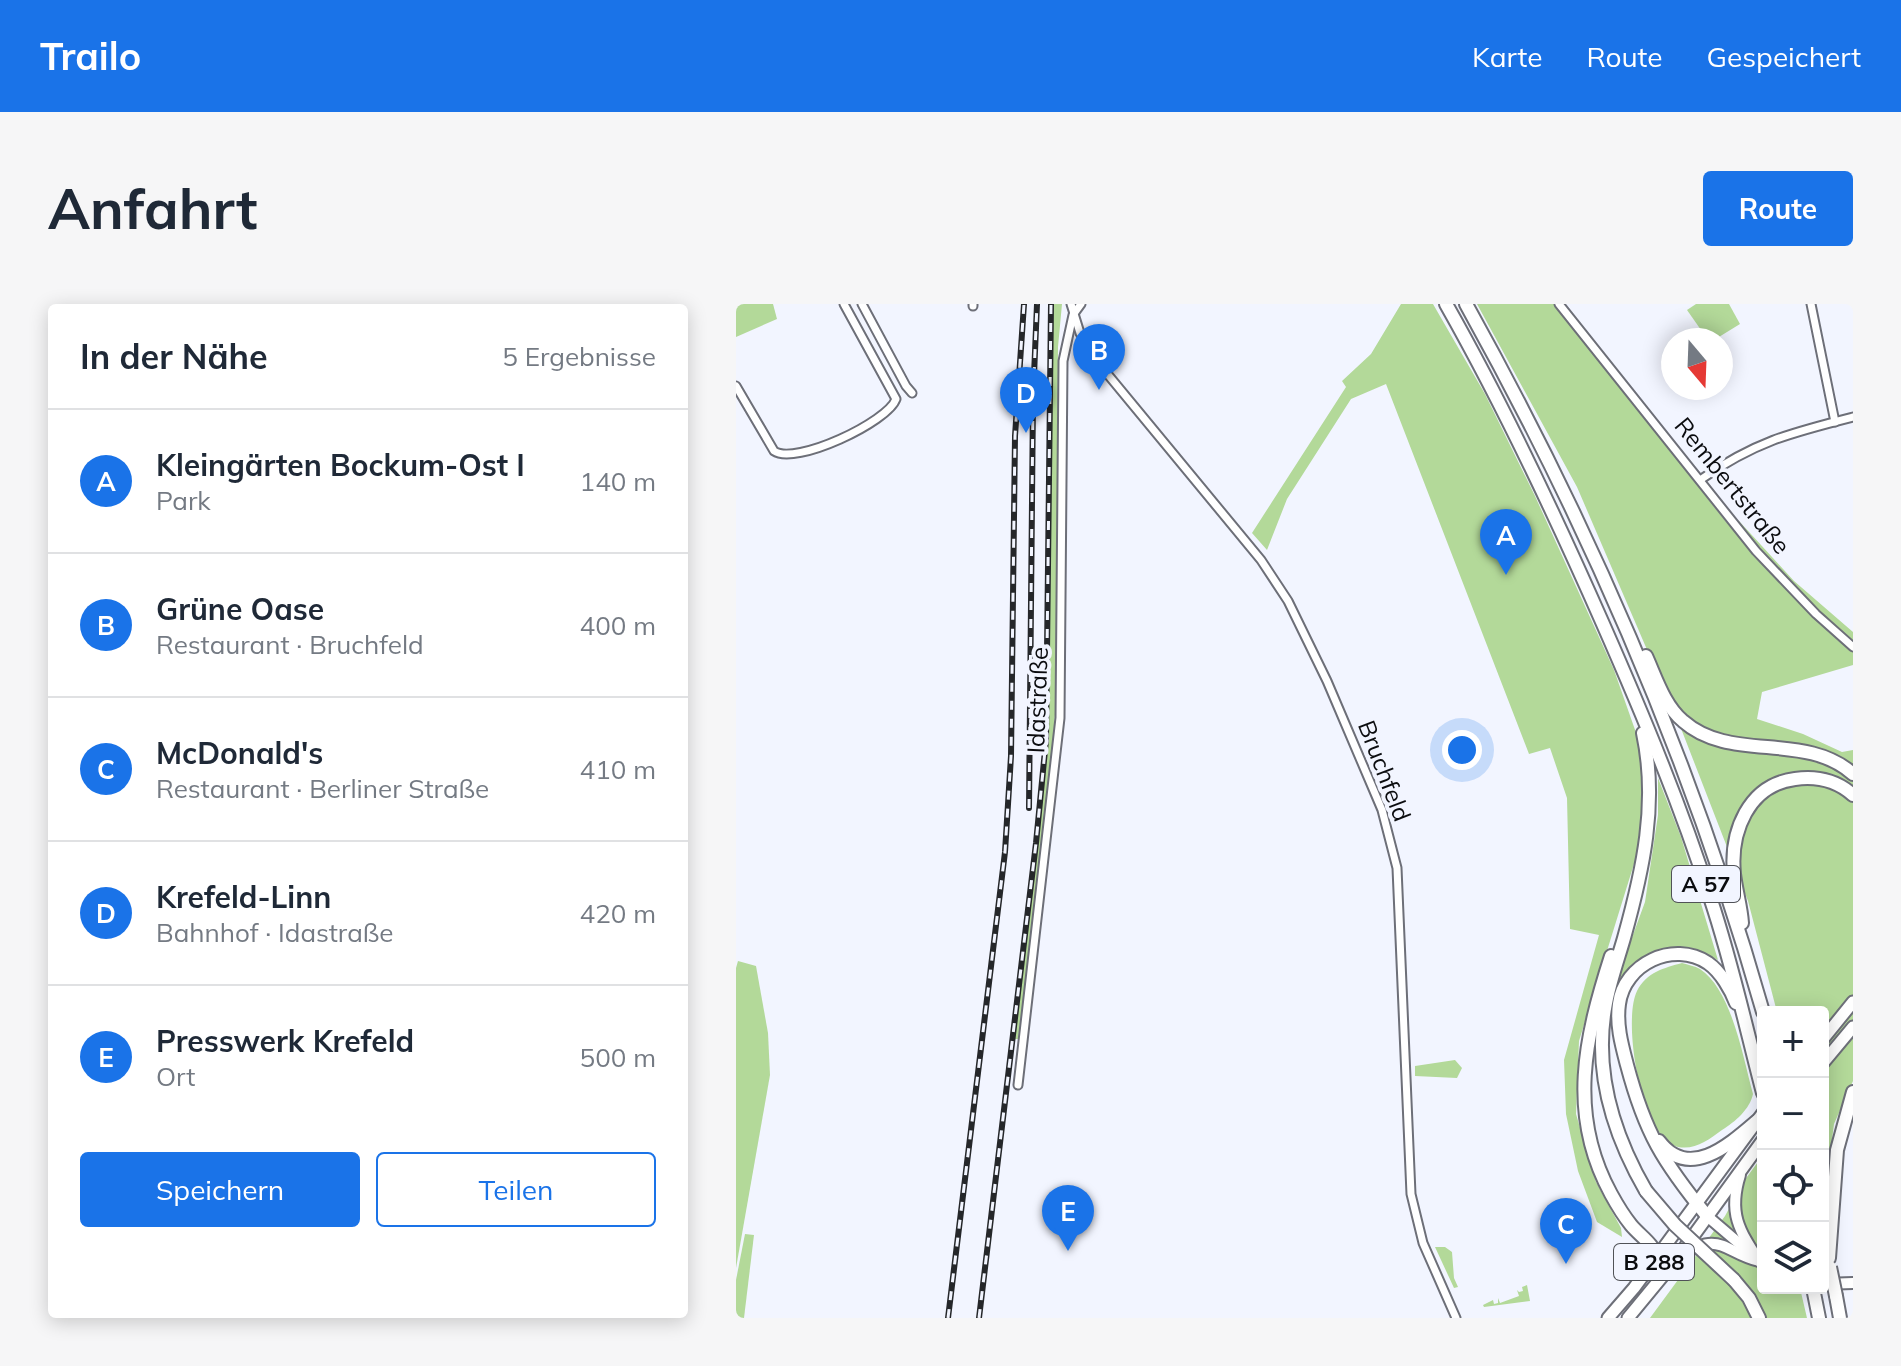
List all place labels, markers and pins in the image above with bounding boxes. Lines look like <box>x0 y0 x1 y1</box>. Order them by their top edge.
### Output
pin: B <box>1073 324 1125 390</box>
pin: D <box>1000 367 1052 433</box>
pin: A <box>1480 509 1532 575</box>
pin: E <box>1042 1185 1094 1251</box>
pin: C <box>1540 1198 1592 1264</box>

